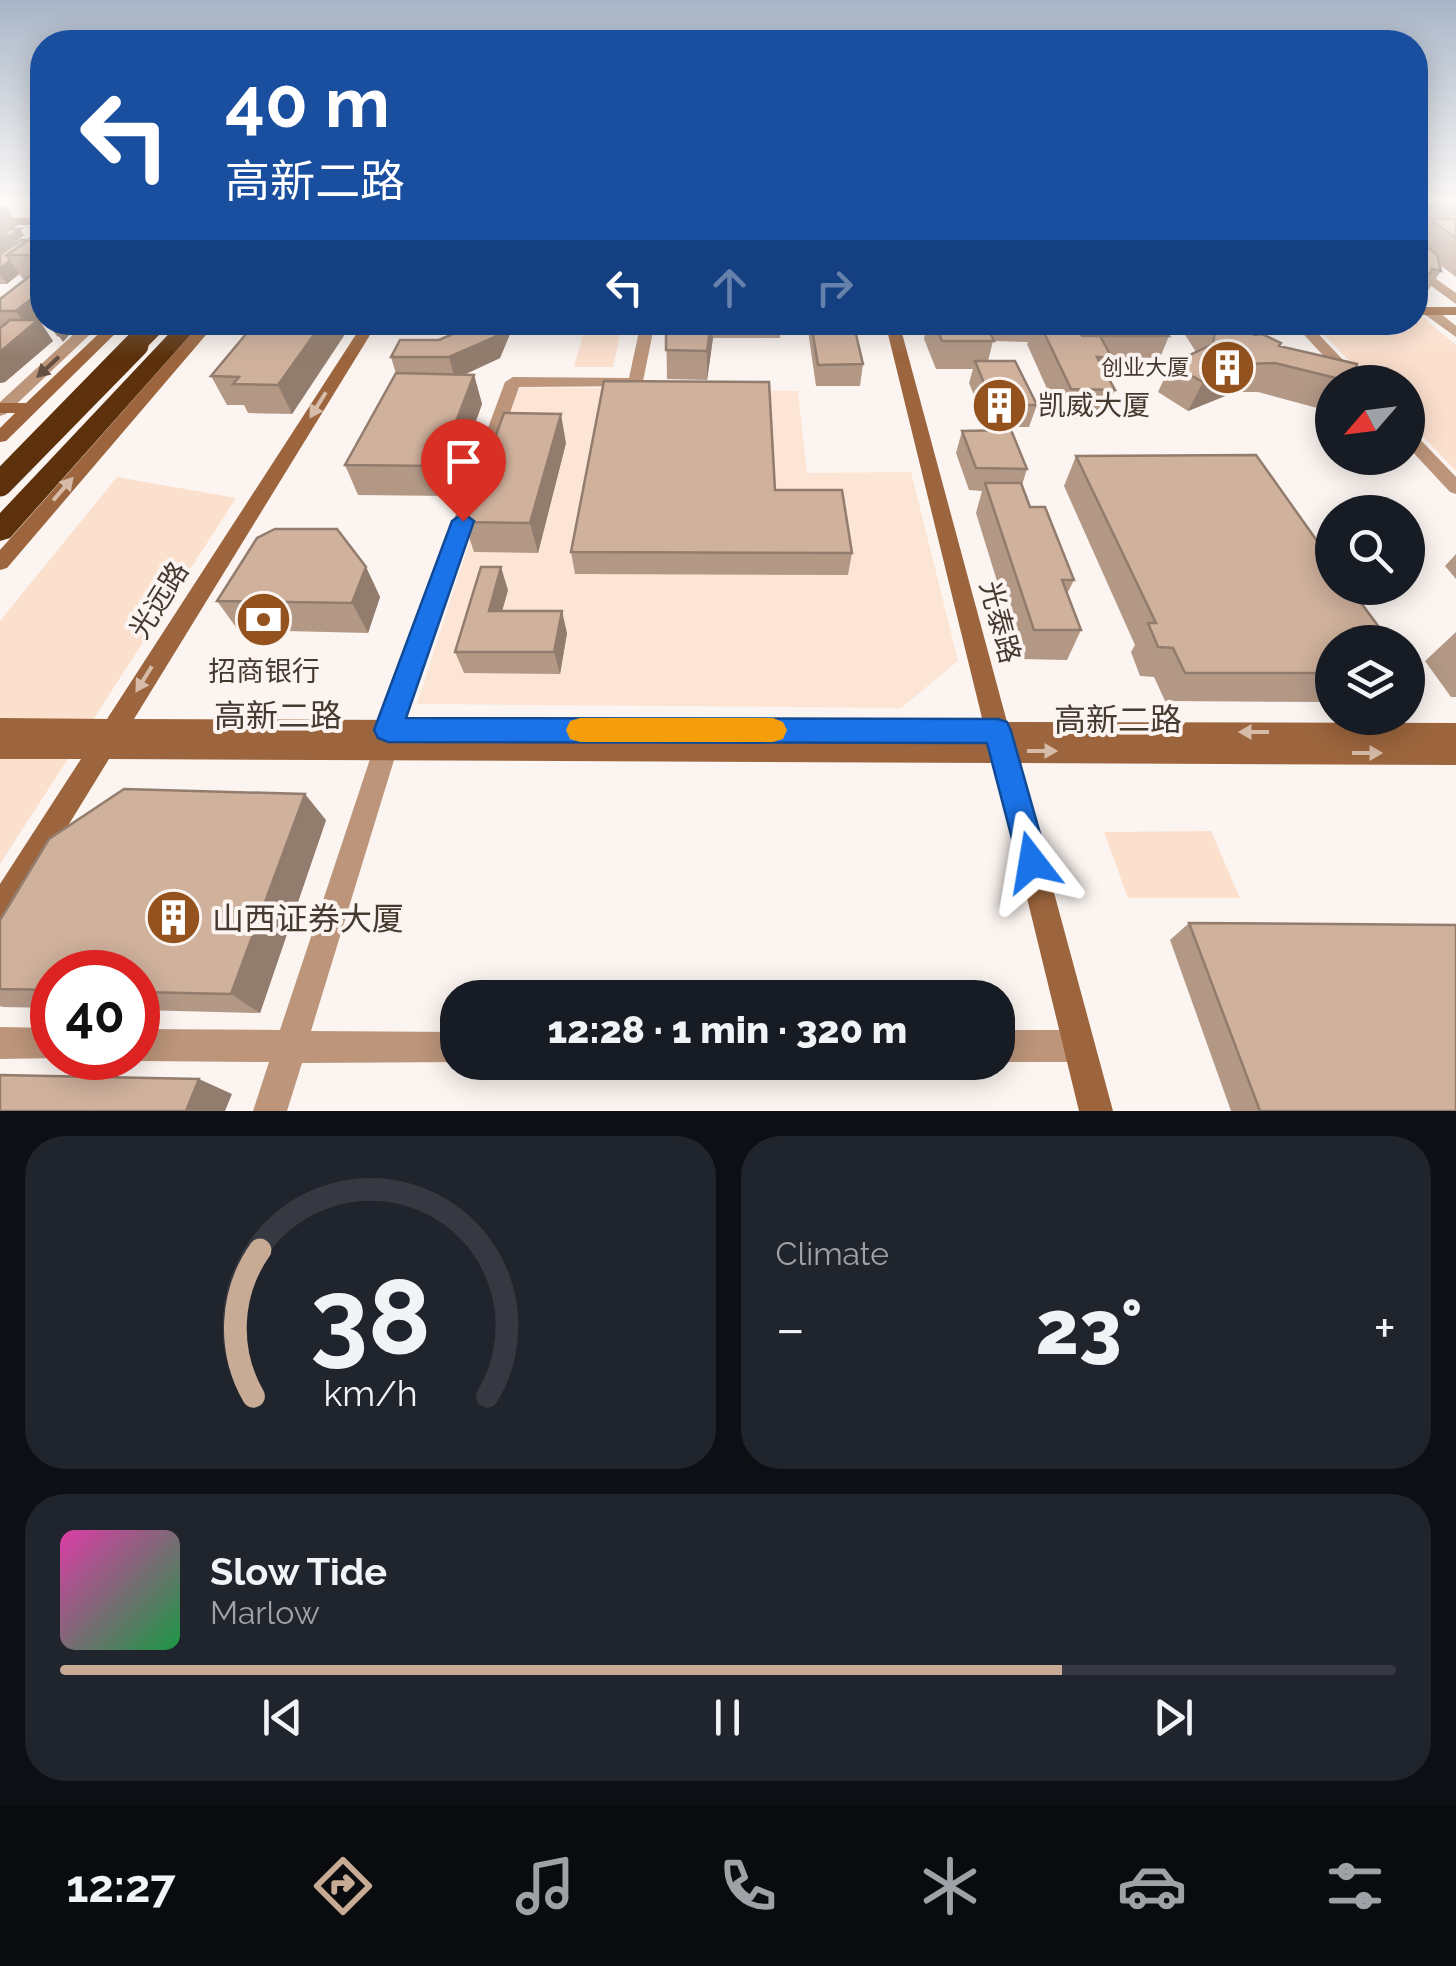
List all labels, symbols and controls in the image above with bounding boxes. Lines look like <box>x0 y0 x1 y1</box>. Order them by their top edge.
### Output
text: 40 m <box>225 61 390 143</box>
icon: left <box>60 70 190 200</box>
text: 高新二路 <box>225 155 405 208</box>
icon: left <box>597 260 652 315</box>
icon: ahead <box>702 260 757 315</box>
icon: right <box>807 260 862 315</box>
building icon: 创业大厦 <box>1198 337 1258 397</box>
place label: 创业大厦 <box>1101 354 1189 380</box>
one-way arrow <box>36 355 60 378</box>
north arrow <box>1315 365 1425 475</box>
map controls <box>1315 365 1425 735</box>
building icon: 凯威大厦 <box>969 375 1029 435</box>
place label: 凯威大厦 <box>1038 389 1150 422</box>
one-way arrow <box>310 391 328 419</box>
pin <box>421 419 506 522</box>
icon: arrive <box>436 434 491 489</box>
one-way arrow <box>52 477 74 502</box>
button: search <box>1315 495 1425 605</box>
street label: 光远路 <box>123 556 195 644</box>
street label: 光泰路 <box>973 577 1027 667</box>
bank icon: 招商银行 <box>234 590 294 650</box>
button: layers <box>1315 625 1425 735</box>
place label: 招商银行 <box>208 655 320 688</box>
one-way arrow <box>136 665 154 693</box>
street label: 高新二路 <box>214 697 342 734</box>
street label: 高新二路 <box>1054 701 1182 738</box>
one-way arrow <box>1237 724 1269 740</box>
one-way arrow <box>1027 744 1059 760</box>
one-way arrow <box>1352 745 1384 761</box>
position arrow <box>980 810 1084 914</box>
building icon: 山西证券大厦 <box>143 888 203 948</box>
place label: 山西证券大厦 <box>212 900 404 937</box>
speed limit sign: 40 <box>30 950 160 1080</box>
text: 12:28 · 1 min · 320 m <box>548 1007 907 1052</box>
text: Climate <box>776 1235 889 1272</box>
text: 38 <box>310 1256 431 1378</box>
text: 23° <box>1036 1283 1143 1372</box>
text: − <box>776 1296 805 1361</box>
text: + <box>1373 1296 1396 1361</box>
text: km/h <box>323 1372 417 1414</box>
text: Slow Tide <box>210 1549 387 1594</box>
text: Marlow <box>210 1594 320 1631</box>
icon: previous <box>255 1690 310 1745</box>
icon: pause <box>700 1690 755 1745</box>
icon: next <box>1146 1690 1201 1745</box>
icon: directions <box>308 1851 378 1921</box>
icon: music <box>510 1851 580 1921</box>
icon: phone <box>713 1851 783 1921</box>
icon: climate <box>915 1851 985 1921</box>
icon: car <box>1117 1851 1187 1921</box>
icon: filters <box>1320 1851 1390 1921</box>
text: 12:27 <box>66 1860 176 1913</box>

